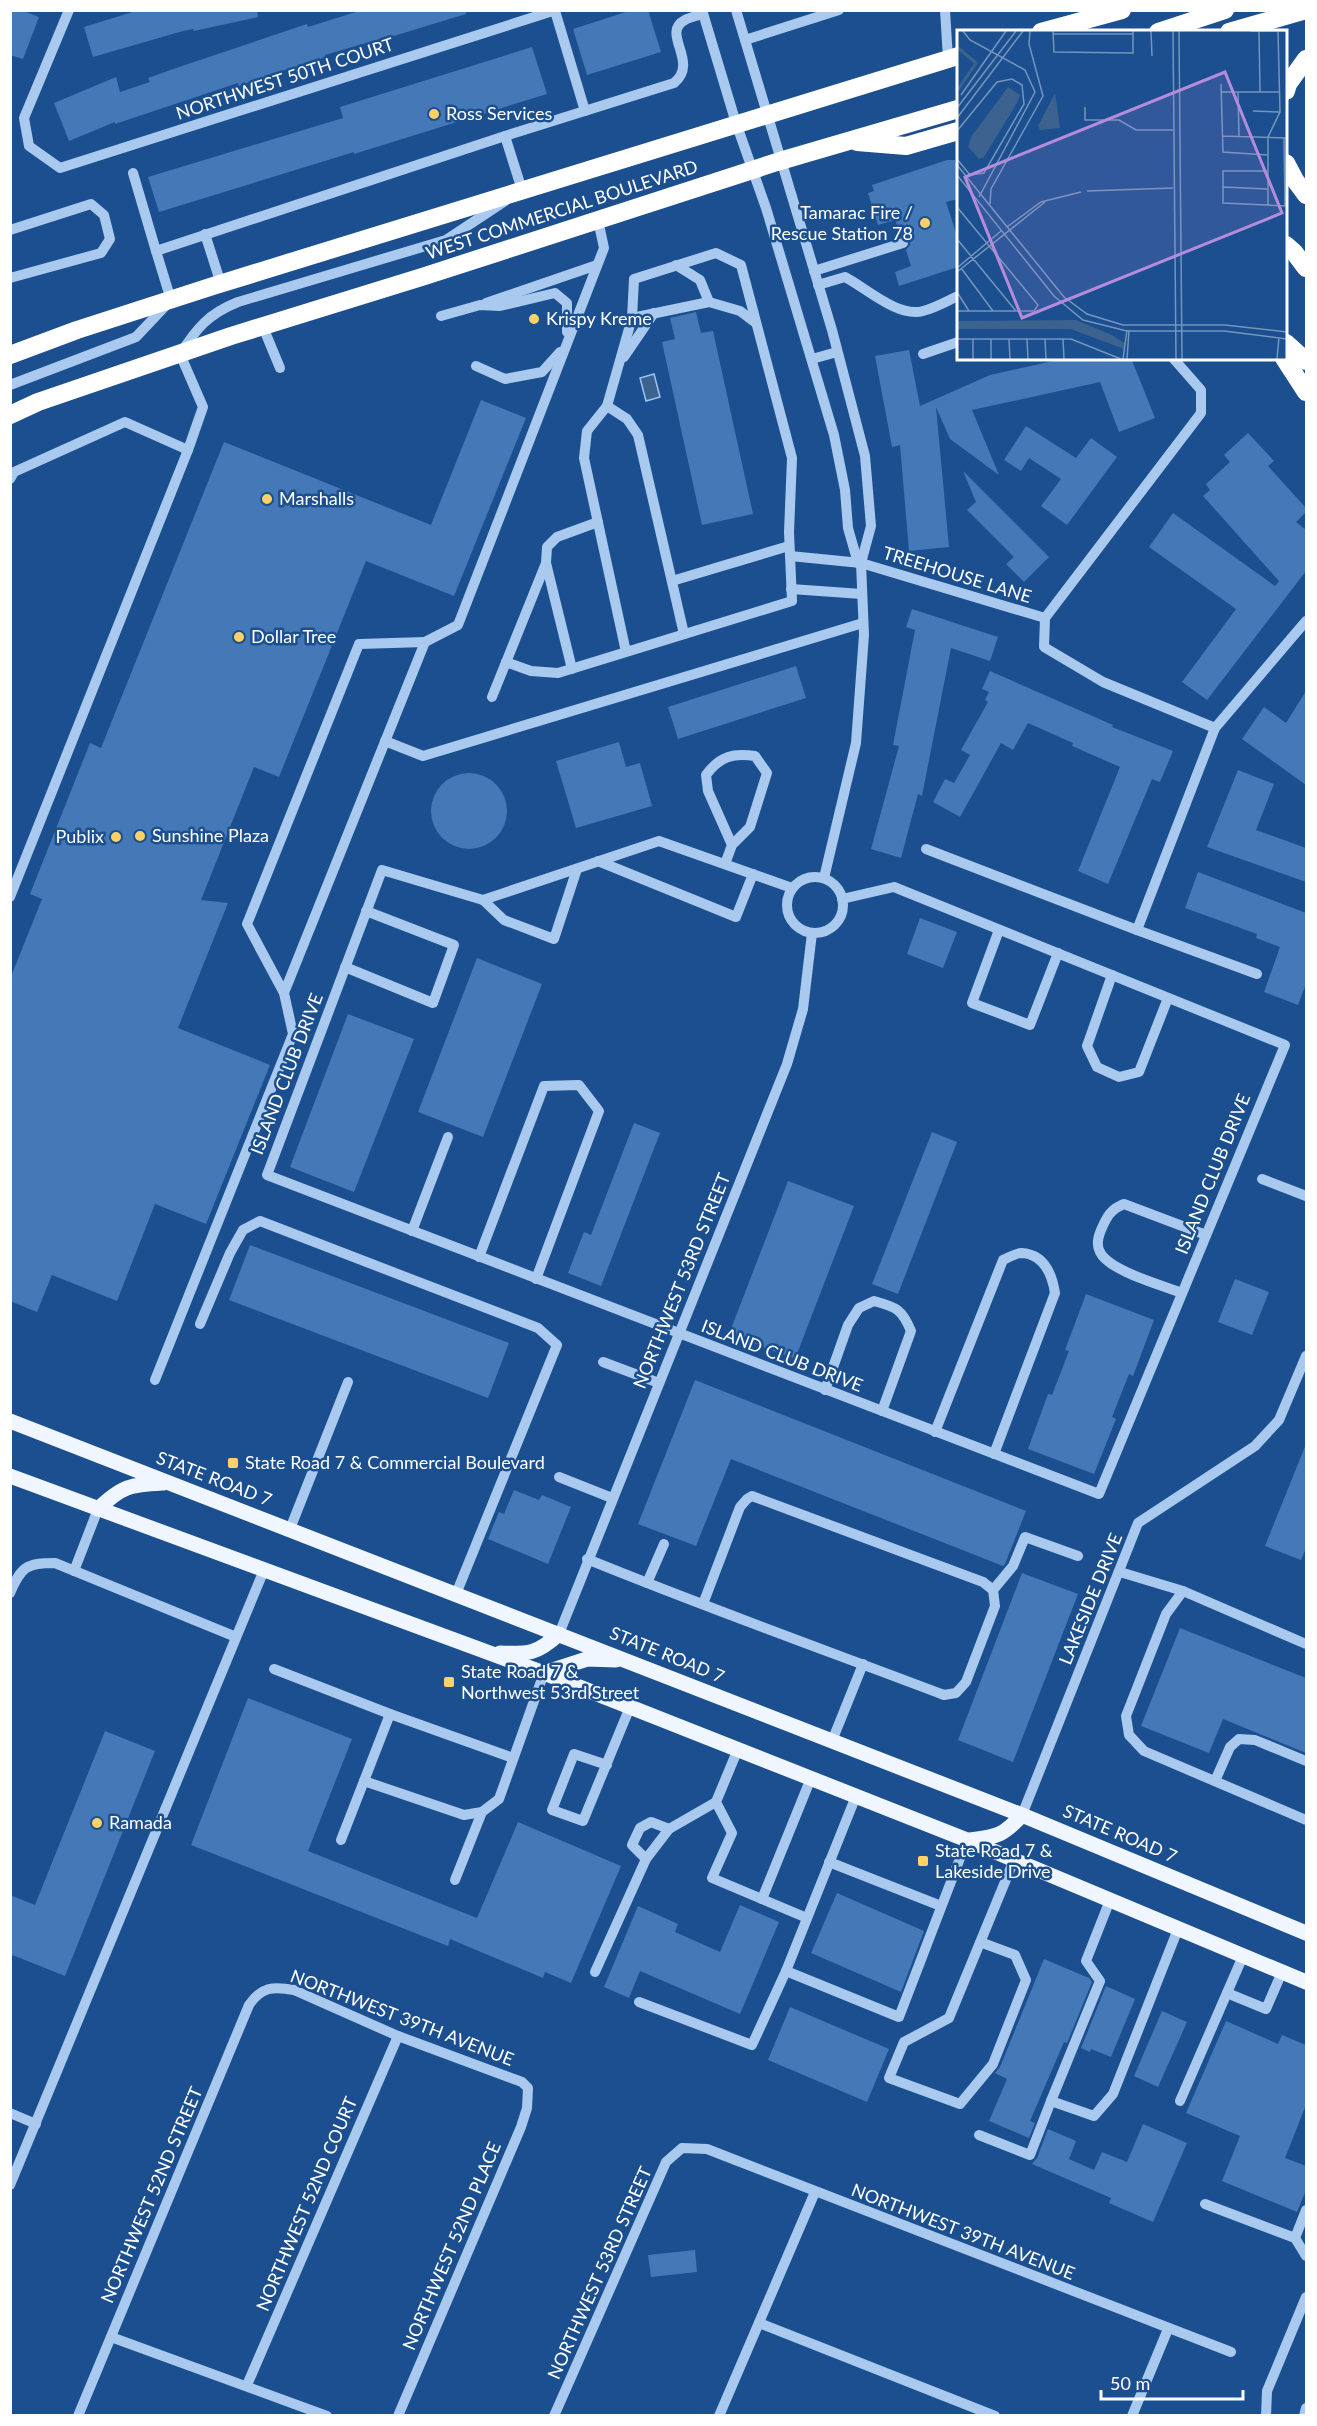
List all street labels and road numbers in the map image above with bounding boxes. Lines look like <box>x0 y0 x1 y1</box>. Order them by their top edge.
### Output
street label: NORTHWEST 50TH COURT <box>173 32 397 124</box>
street label: WEST COMMERCIAL BOULEVARD <box>423 155 700 263</box>
street label: TREEHOUSE LANE <box>880 541 1034 607</box>
street label: ISLAND CLUB DRIVE <box>245 990 327 1157</box>
street label: ISLAND CLUB DRIVE <box>1170 1090 1254 1257</box>
street label: NORTHWEST 53RD STREET <box>628 1169 735 1392</box>
street label: ISLAND CLUB DRIVE <box>699 1314 866 1396</box>
street label: STATE ROAD 7 <box>154 1446 275 1510</box>
street label: LAKESIDE DRIVE <box>1054 1530 1126 1668</box>
street label: STATE ROAD 7 <box>607 1621 728 1687</box>
street label: STATE ROAD 7 <box>1060 1799 1181 1867</box>
street label: NORTHWEST 39TH AVENUE <box>288 1964 517 2070</box>
street label: NORTHWEST 52ND STREET <box>95 2083 207 2306</box>
street label: NORTHWEST 52ND COURT <box>251 2093 361 2314</box>
street label: NORTHWEST 52ND PLACE <box>397 2138 505 2353</box>
street label: NORTHWEST 53RD STREET <box>542 2163 656 2382</box>
street label: NORTHWEST 39TH AVENUE <box>849 2178 1078 2284</box>

